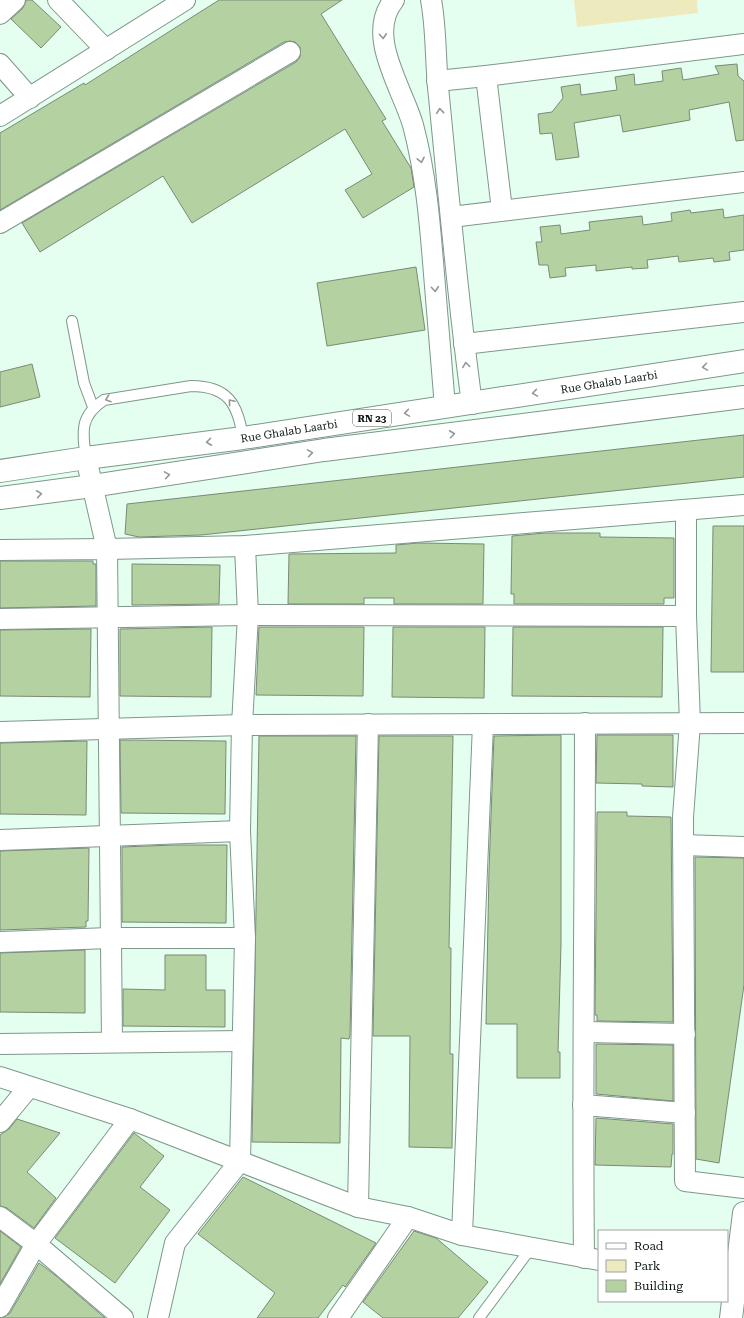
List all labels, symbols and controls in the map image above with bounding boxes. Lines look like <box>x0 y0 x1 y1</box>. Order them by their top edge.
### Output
one-way arrow <box>379 33 388 39</box>
one-way arrow <box>436 108 445 114</box>
one-way arrow <box>417 156 425 163</box>
one-way arrow <box>431 286 440 292</box>
one-way arrow <box>462 362 471 368</box>
one-way arrow <box>702 362 709 371</box>
street label: Rue Ghalab Laarbi <box>560 368 659 397</box>
one-way arrow <box>532 389 539 397</box>
one-way arrow <box>104 395 111 403</box>
one-way arrow <box>229 399 236 407</box>
one-way arrow <box>404 408 410 417</box>
road number: RN 23 <box>353 410 391 426</box>
street label: Rue Ghalab Laarbi <box>240 417 339 446</box>
one-way arrow <box>449 430 455 439</box>
one-way arrow <box>206 437 212 446</box>
one-way arrow <box>307 449 313 458</box>
one-way arrow <box>164 471 170 480</box>
one-way arrow <box>36 490 42 499</box>
legend <box>598 1230 728 1302</box>
text: Road <box>634 1239 664 1253</box>
text: Park <box>634 1259 661 1273</box>
text: Building <box>634 1279 683 1293</box>

